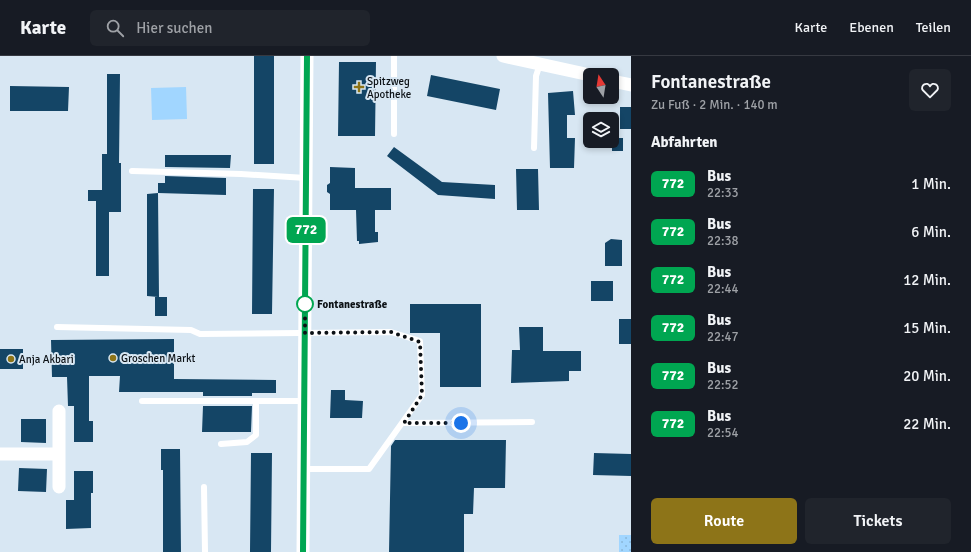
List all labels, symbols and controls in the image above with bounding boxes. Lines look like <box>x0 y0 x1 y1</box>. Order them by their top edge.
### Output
search box <box>90 10 370 46</box>
text: Karte <box>20 16 66 40</box>
icon: search <box>104 17 126 39</box>
text: Hier suchen <box>136 19 212 37</box>
text: Karte <box>795 19 827 36</box>
text: Ebenen <box>849 19 894 36</box>
text: Teilen <box>916 19 951 36</box>
north arrow <box>583 68 619 104</box>
map controls <box>583 68 619 148</box>
button: heart <box>909 69 951 111</box>
text: Fontanestraße <box>651 70 771 94</box>
place label: Spitzweg Apotheke <box>367 75 411 101</box>
marker: Spitzweg Apotheke <box>354 82 364 92</box>
text: Zu Fuß · 2 Min. · 140 m <box>651 97 778 113</box>
button: layers <box>583 112 619 148</box>
text: Abfahrten <box>651 133 718 151</box>
text: Bus <box>707 167 731 185</box>
text: 772 <box>662 175 684 192</box>
text: 1 Min. <box>911 175 951 193</box>
text: 22:33 <box>707 185 739 201</box>
text: Bus <box>707 215 731 233</box>
line badge: 772 <box>283 217 329 243</box>
text: 772 <box>295 221 317 238</box>
text: 772 <box>662 223 684 240</box>
text: 6 Min. <box>911 223 951 241</box>
text: 22:38 <box>707 233 739 249</box>
text: Bus <box>707 263 731 281</box>
text: 772 <box>662 271 684 288</box>
text: 12 Min. <box>903 271 951 289</box>
text: 22:44 <box>707 281 739 297</box>
marker: Fontanestraße <box>296 295 314 313</box>
place label: Fontanestraße <box>317 298 388 311</box>
text: Bus <box>707 311 731 329</box>
text: 772 <box>662 319 684 336</box>
text: 15 Min. <box>903 319 951 337</box>
text: 22:47 <box>707 329 739 345</box>
place label: Groschen Markt <box>121 352 196 365</box>
place label: Anja Akbari <box>19 353 74 366</box>
marker: Groschen Markt <box>108 353 118 363</box>
marker: Anja Akbari <box>6 354 16 364</box>
text: Bus <box>707 359 731 377</box>
text: 772 <box>662 367 684 384</box>
text: 20 Min. <box>903 367 951 385</box>
text: 22:52 <box>707 377 739 393</box>
text: Bus <box>707 407 731 425</box>
your location <box>451 413 471 433</box>
text: 772 <box>662 415 684 432</box>
text: 22 Min. <box>903 415 951 433</box>
text: 22:54 <box>707 425 739 441</box>
button: Route <box>651 498 797 544</box>
button: Tickets <box>805 498 951 544</box>

